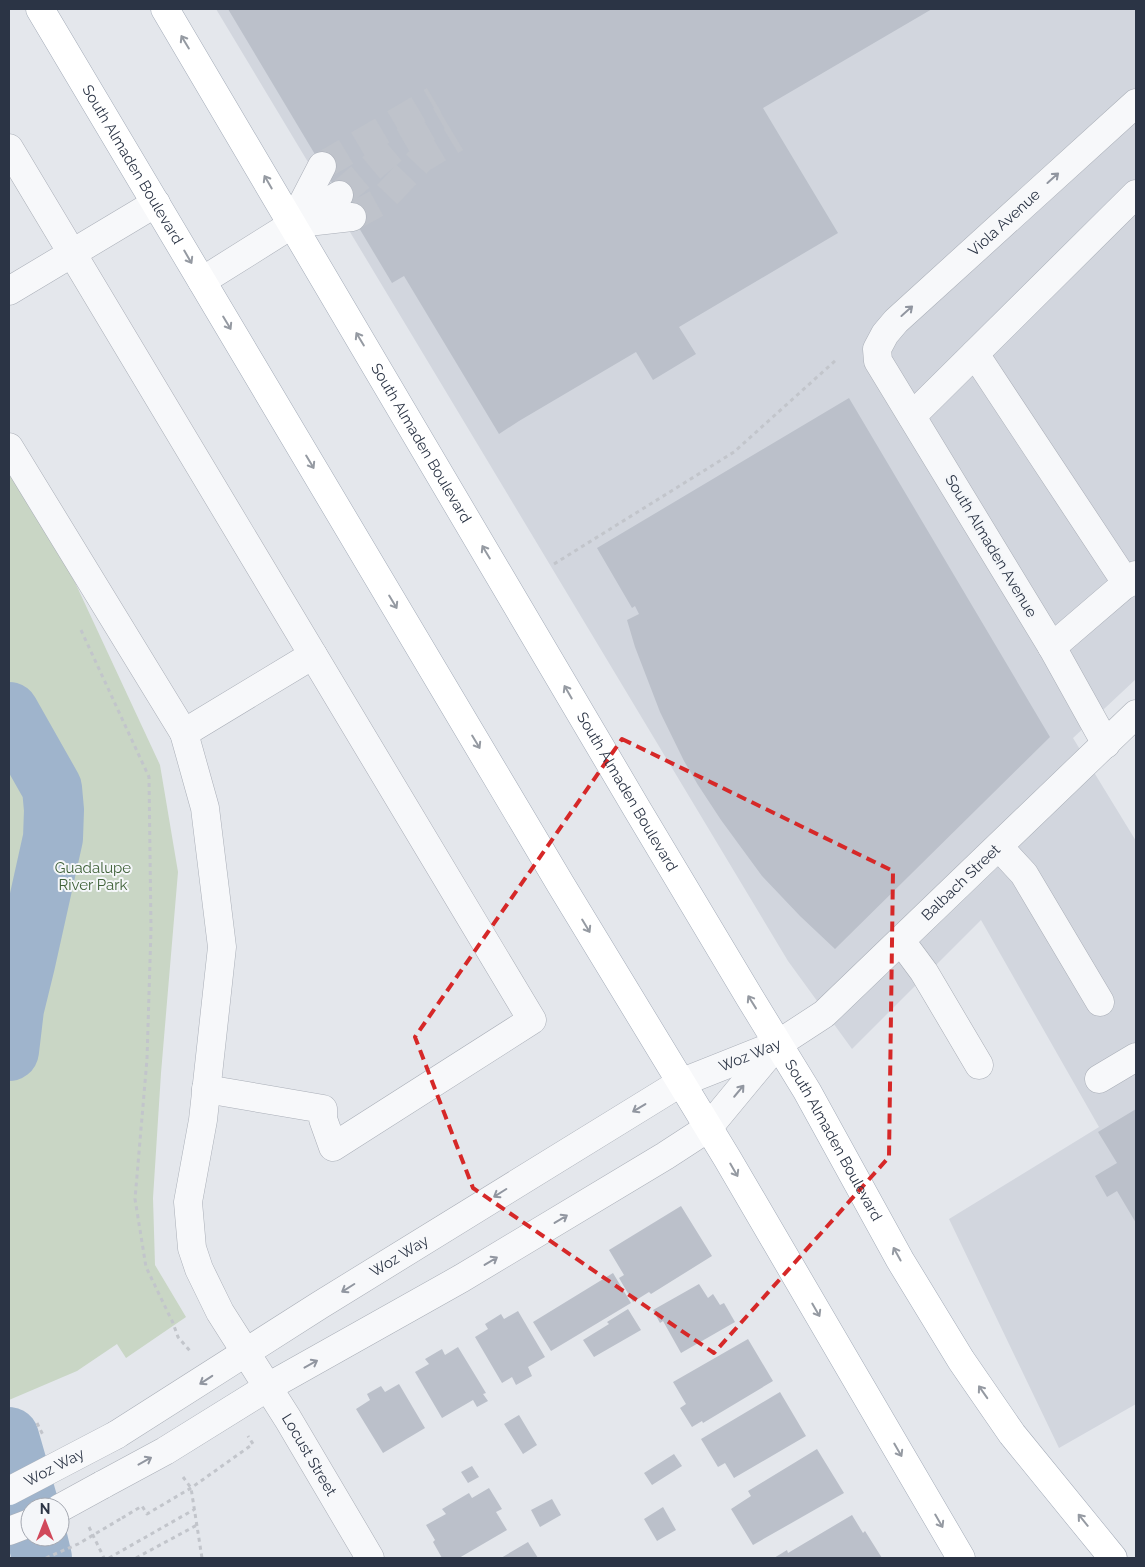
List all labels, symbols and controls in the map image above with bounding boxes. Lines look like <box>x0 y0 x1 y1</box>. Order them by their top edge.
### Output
one-way arrow <box>180 34 190 49</box>
street label: South Almaden Boulevard <box>78 82 187 247</box>
one-way arrow <box>1047 172 1060 184</box>
one-way arrow <box>263 174 273 189</box>
street label: Viola Avenue <box>965 185 1044 260</box>
one-way arrow <box>184 249 193 264</box>
one-way arrow <box>901 305 914 317</box>
one-way arrow <box>222 315 232 329</box>
one-way arrow <box>355 331 365 346</box>
street label: South Almaden Boulevard <box>367 360 475 526</box>
one-way arrow <box>305 455 315 469</box>
street label: South Almaden Avenue <box>941 471 1041 621</box>
one-way arrow <box>480 545 490 559</box>
one-way arrow <box>388 594 398 608</box>
one-way arrow <box>563 685 573 699</box>
street label: South Almaden Boulevard <box>573 709 681 875</box>
one-way arrow <box>471 734 481 748</box>
street label: Balbach Street <box>918 841 1004 924</box>
park label: Guadalupe River Park <box>55 859 131 894</box>
one-way arrow <box>582 919 592 933</box>
one-way arrow <box>747 996 757 1010</box>
street label: Woz Way <box>716 1035 783 1076</box>
street label: South Almaden Boulevard <box>781 1056 886 1224</box>
one-way arrow <box>733 1085 744 1098</box>
one-way arrow <box>632 1103 646 1113</box>
one-way arrow <box>729 1162 739 1176</box>
one-way arrow <box>494 1189 508 1199</box>
one-way arrow <box>553 1213 567 1223</box>
street label: Woz Way <box>367 1231 432 1281</box>
one-way arrow <box>892 1247 901 1262</box>
one-way arrow <box>483 1256 497 1266</box>
one-way arrow <box>341 1284 355 1294</box>
one-way arrow <box>811 1302 821 1317</box>
one-way arrow <box>303 1358 317 1368</box>
one-way arrow <box>199 1375 213 1385</box>
one-way arrow <box>978 1385 988 1399</box>
street label: Locust Street <box>278 1410 340 1499</box>
one-way arrow <box>893 1443 903 1457</box>
street label: Woz Way <box>21 1444 87 1490</box>
one-way arrow <box>137 1456 152 1466</box>
north arrow <box>20 1497 70 1547</box>
text: N <box>40 1501 50 1517</box>
one-way arrow <box>935 1514 945 1528</box>
one-way arrow <box>1077 1514 1088 1527</box>

